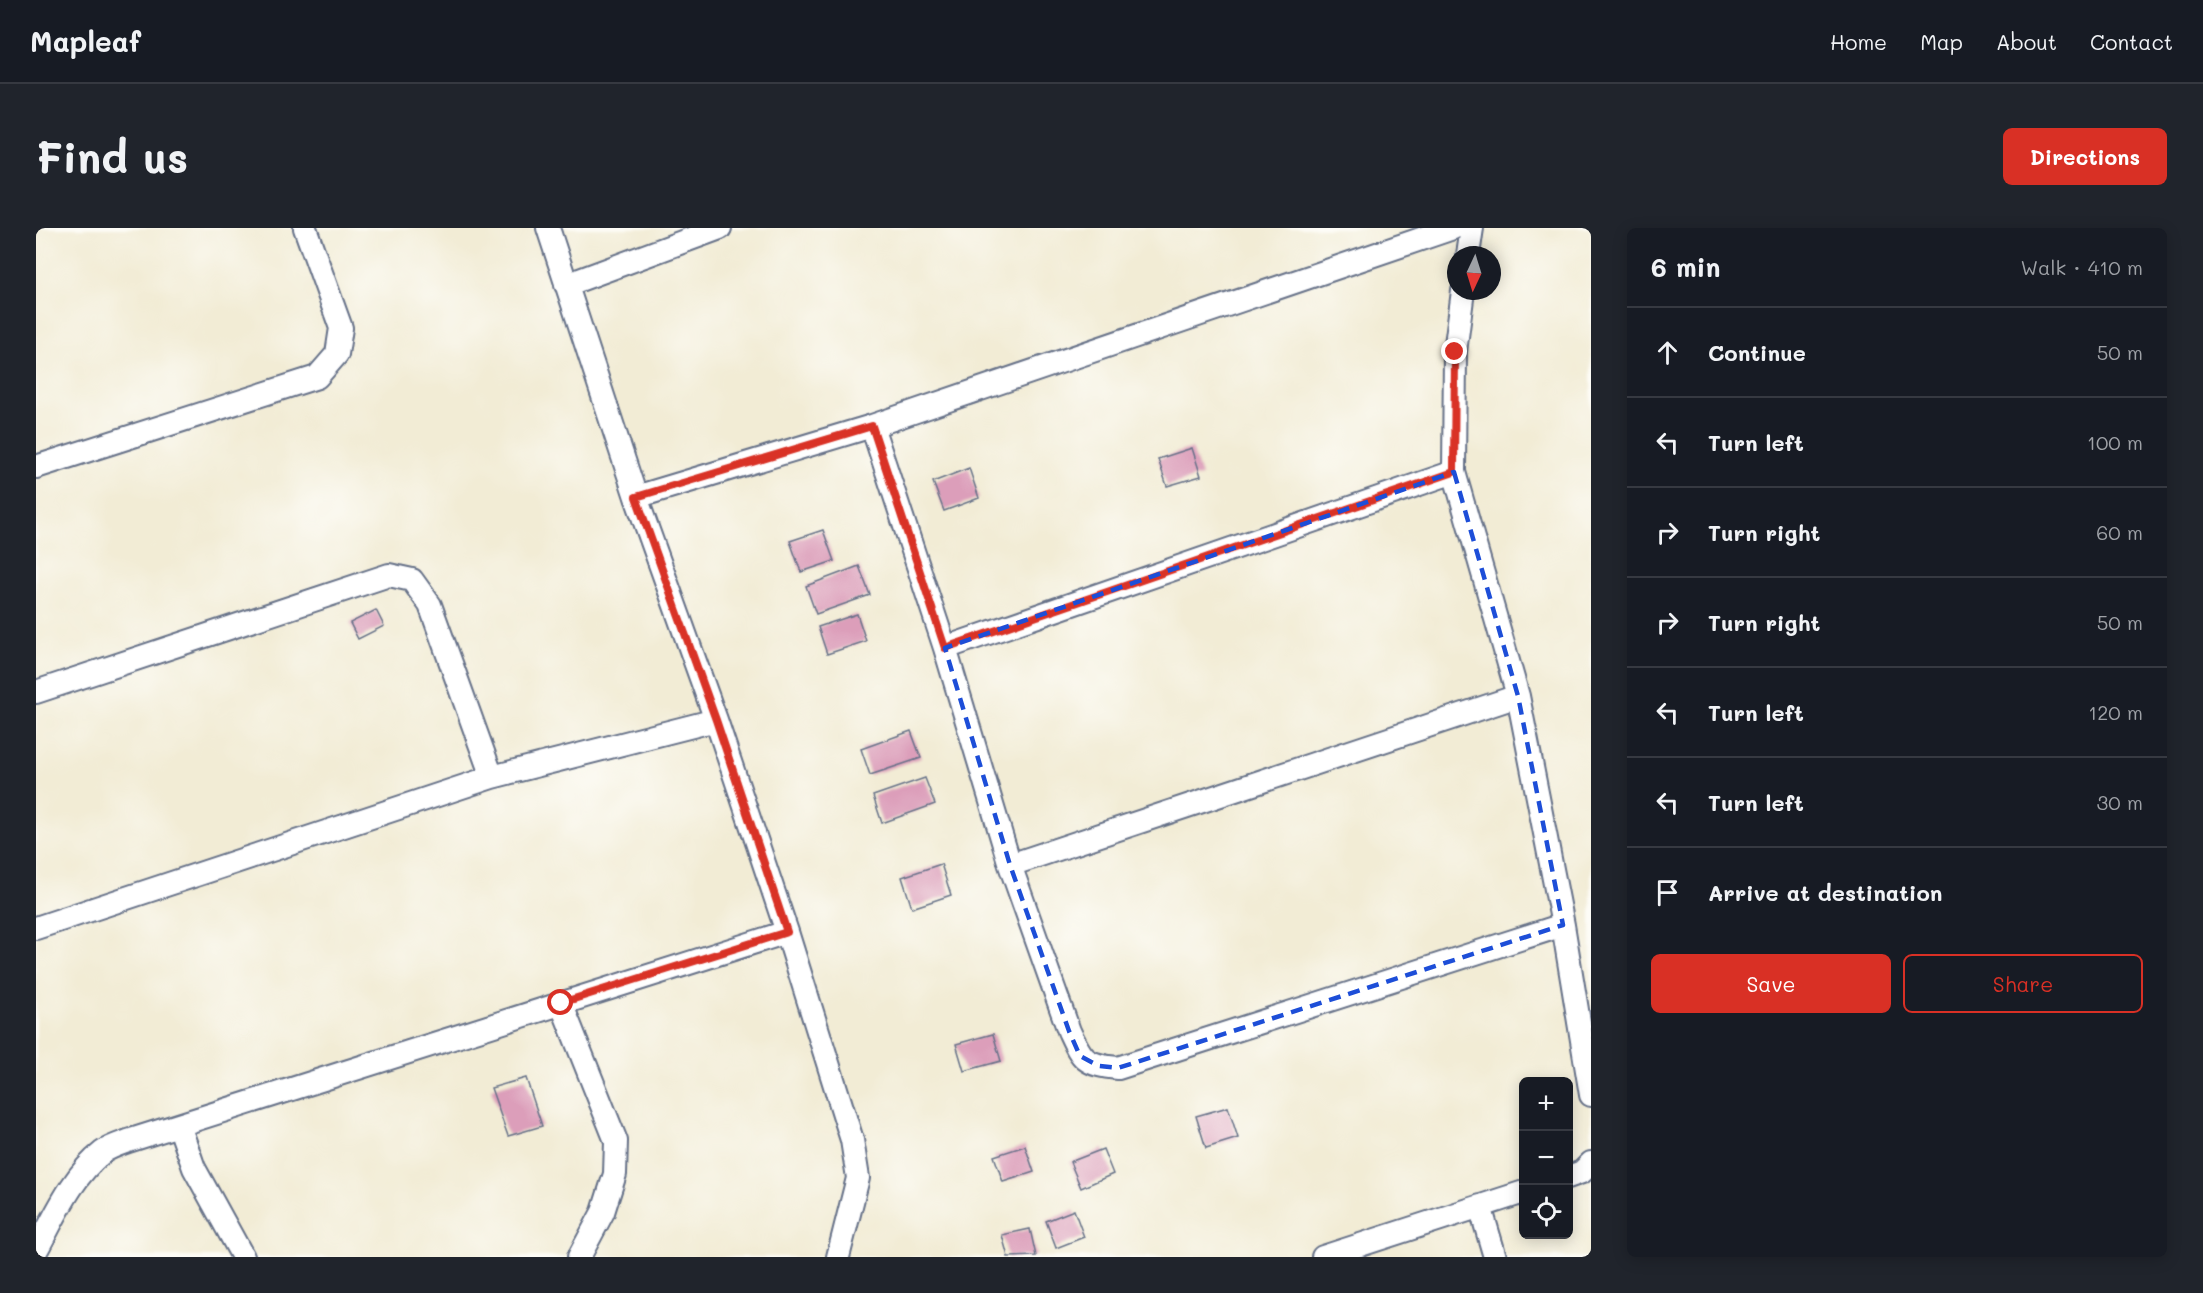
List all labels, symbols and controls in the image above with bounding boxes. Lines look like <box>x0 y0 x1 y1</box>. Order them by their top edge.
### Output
text: Mapleaf <box>30 23 141 59</box>
text: Home <box>1830 28 1887 55</box>
text: Map <box>1920 28 1963 55</box>
text: About <box>1996 28 2057 55</box>
text: Contact <box>2090 28 2173 55</box>
button: Directions <box>2003 128 2167 185</box>
text: Find us <box>36 129 188 184</box>
north arrow <box>1447 246 1501 300</box>
text: 6 min <box>1651 250 1720 284</box>
text: Walk · 410 m <box>2020 254 2143 280</box>
icon: ahead <box>1651 336 1684 369</box>
route end <box>1441 338 1467 364</box>
text: Continue <box>1708 338 1806 367</box>
text: 50 m <box>2097 339 2143 365</box>
icon: left <box>1651 426 1684 459</box>
text: Turn left <box>1708 428 1804 457</box>
text: 100 m <box>2087 429 2143 455</box>
icon: right <box>1651 516 1684 549</box>
text: Turn right <box>1708 518 1820 547</box>
text: 60 m <box>2096 519 2143 545</box>
icon: right <box>1651 606 1684 639</box>
text: Turn right <box>1708 608 1820 637</box>
text: 50 m <box>2097 609 2143 635</box>
icon: left <box>1651 696 1684 729</box>
text: Turn left <box>1708 698 1804 727</box>
text: 120 m <box>2088 699 2143 725</box>
icon: left <box>1651 786 1684 819</box>
text: Turn left <box>1708 788 1804 817</box>
text: 30 m <box>2097 789 2143 815</box>
icon: arrive <box>1651 876 1684 909</box>
text: Arrive at destination <box>1708 878 1943 907</box>
button: Save <box>1651 954 1891 1013</box>
button: Share <box>1903 954 2143 1013</box>
route start <box>547 989 573 1015</box>
map controls <box>1519 1077 1573 1239</box>
button: + <box>1519 1077 1573 1131</box>
button: − <box>1519 1131 1573 1185</box>
button: locate <box>1519 1185 1573 1239</box>

